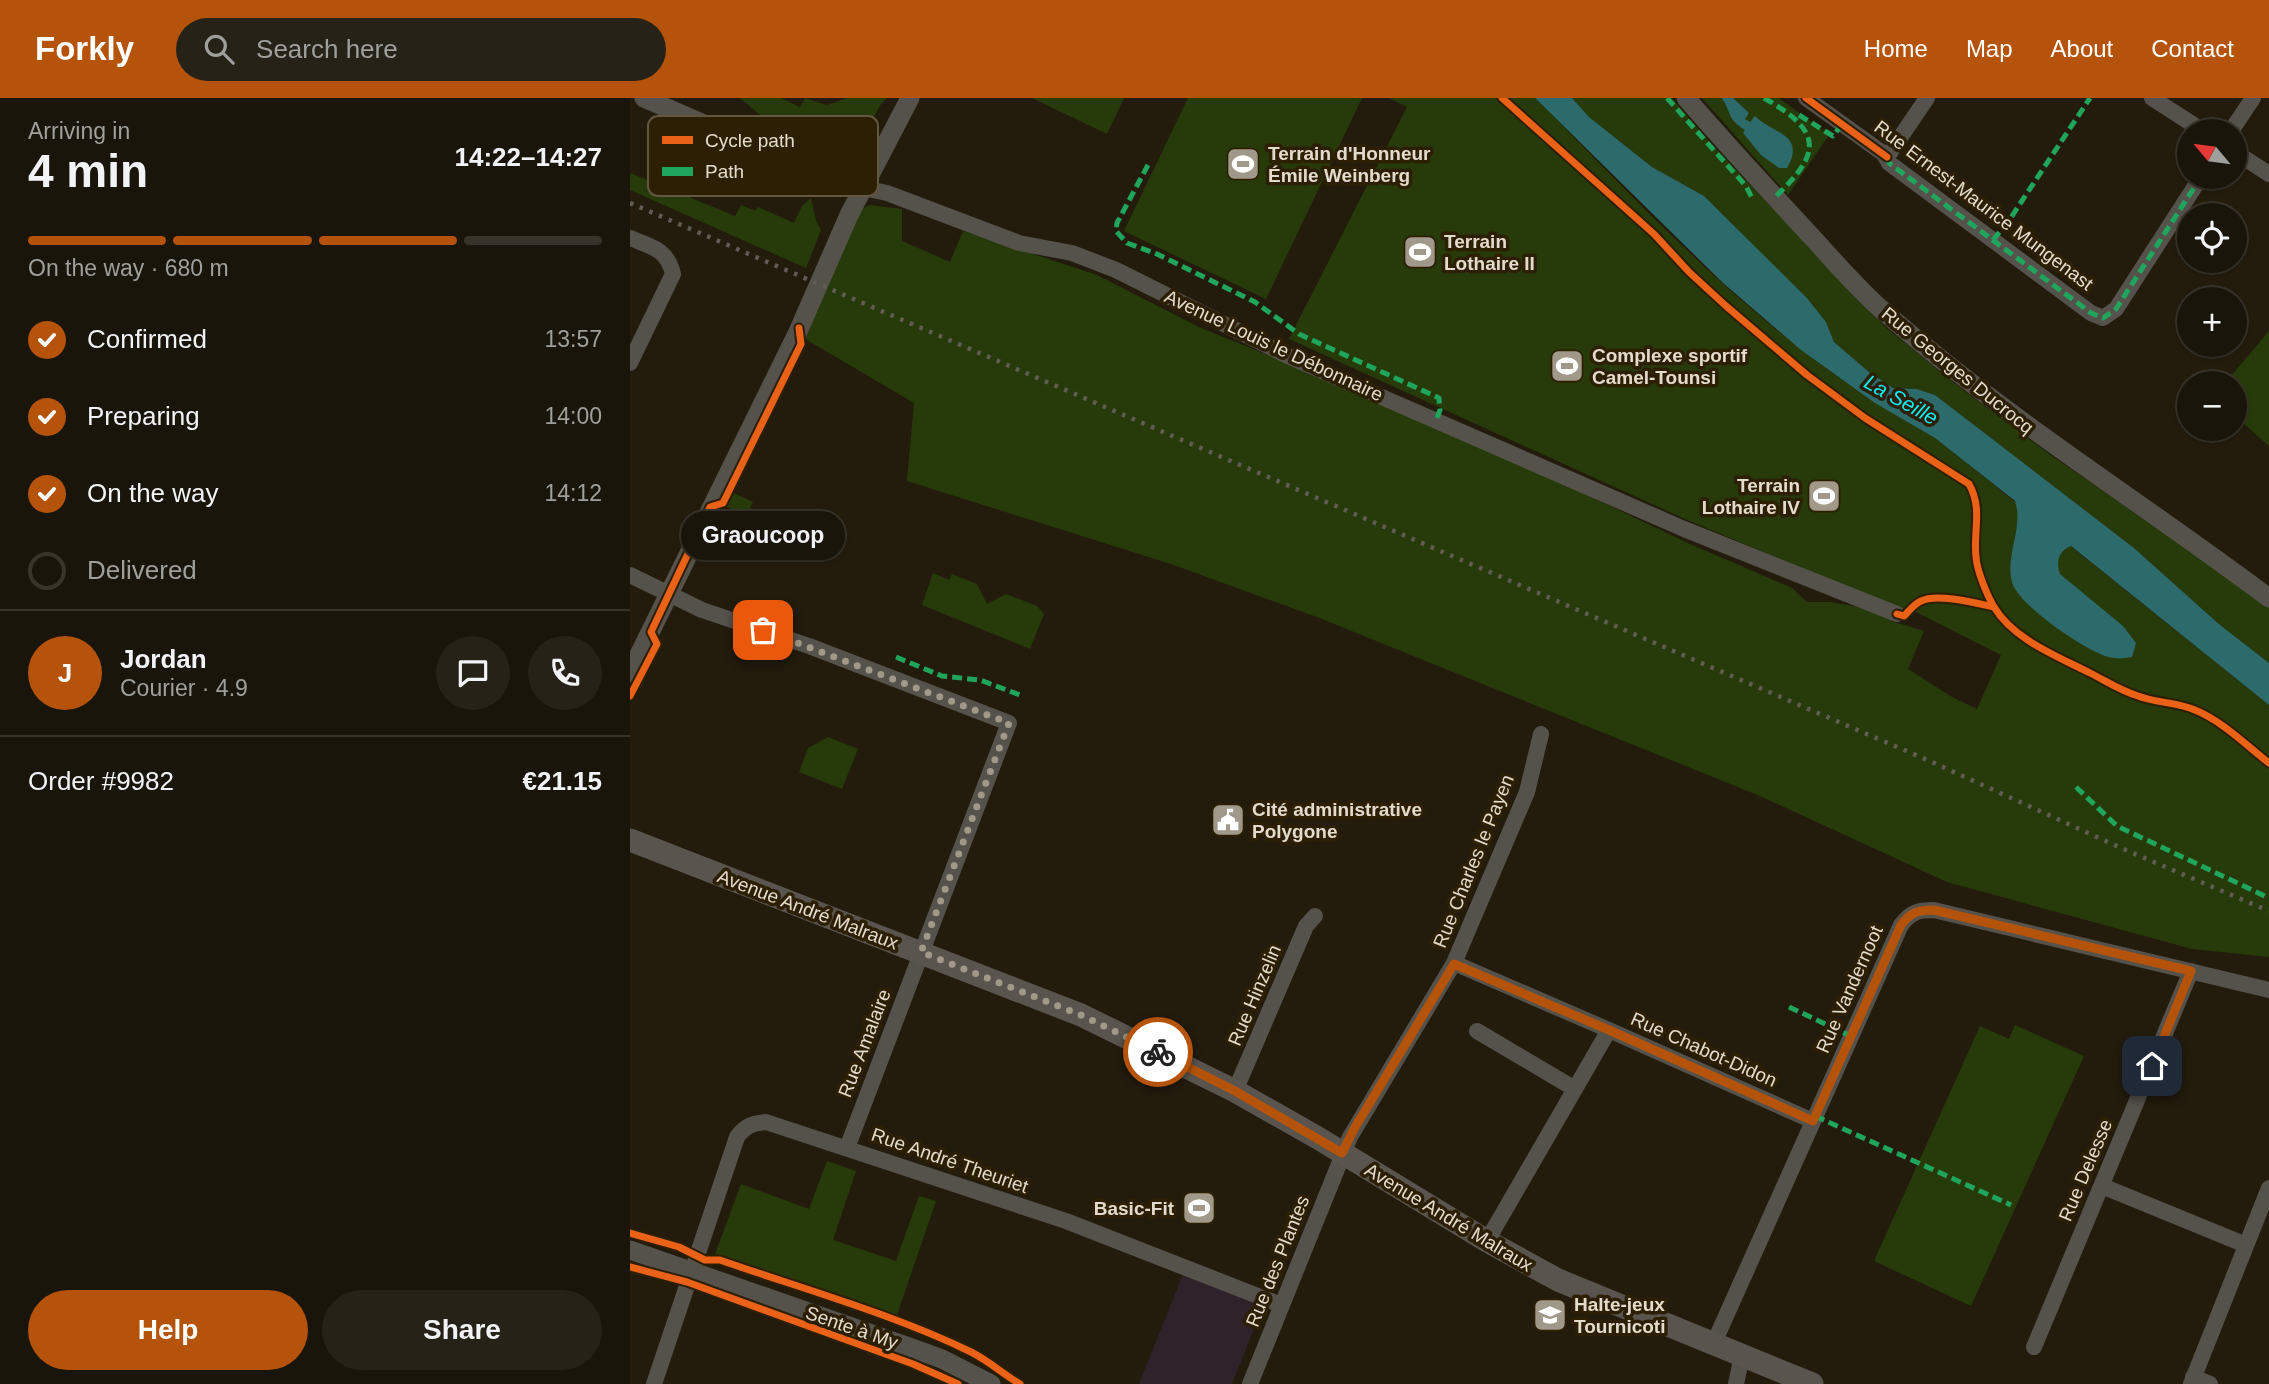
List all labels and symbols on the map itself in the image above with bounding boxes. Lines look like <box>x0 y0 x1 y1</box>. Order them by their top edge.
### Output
legend <box>648 116 878 196</box>
street label: Rue Ernest-Maurice Mungenast <box>1870 116 2098 295</box>
north arrow <box>2177 119 2247 189</box>
text: Cycle path <box>705 130 795 151</box>
place label: Terrain d'Honneur Émile Weinberg <box>1268 143 1431 186</box>
sports icon: Terrain d'Honneur Émile Weinberg <box>1224 145 1262 183</box>
text: Path <box>705 161 744 182</box>
place label: Terrain Lothaire II <box>1444 231 1535 274</box>
sports icon: Terrain Lothaire II <box>1401 233 1439 271</box>
street label: Avenue Louis le Débonnaire <box>1161 286 1386 405</box>
street label: Rue Georges Ducrocq <box>1878 303 2038 438</box>
place label: Complexe sportif Camel-Tounsi <box>1592 345 1748 388</box>
sports icon: Complexe sportif Camel-Tounsi <box>1548 347 1586 385</box>
water label: La Seille <box>1860 370 1942 429</box>
place label: Terrain Lothaire IV <box>1702 475 1800 518</box>
sports icon: Terrain Lothaire IV <box>1805 477 1843 515</box>
callout: Graoucoop <box>681 511 845 560</box>
pin <box>733 600 793 660</box>
street label: Rue Charles le Payen <box>1429 772 1518 951</box>
place label: Cité administrative Polygone <box>1252 799 1422 842</box>
public building icon: Cité administrative Polygone <box>1209 801 1247 839</box>
street label: Avenue André Malraux <box>714 865 902 954</box>
street label: Rue Vandernoot <box>1812 922 1887 1056</box>
street label: Rue Hinzelin <box>1224 942 1285 1049</box>
street label: Rue Amalaire <box>834 986 895 1100</box>
street label: Rue Chabot-Didon <box>1628 1008 1780 1091</box>
courier <box>1123 1017 1193 1087</box>
pin <box>2122 1036 2182 1096</box>
street label: Rue Delesse <box>2055 1116 2116 1224</box>
street label: Rue André Theuriet <box>869 1124 1032 1197</box>
street label: Avenue André Malraux <box>1361 1159 1537 1276</box>
sports icon: Basic-Fit <box>1180 1189 1218 1227</box>
street label: Rue des Plantes <box>1242 1193 1313 1330</box>
place label: Basic-Fit <box>1094 1198 1175 1219</box>
place label: Halte-jeux Tournicoti <box>1574 1294 1665 1337</box>
school or university icon: Halte-jeux Tournicoti <box>1531 1296 1569 1334</box>
street label: Sente à My <box>803 1302 901 1353</box>

